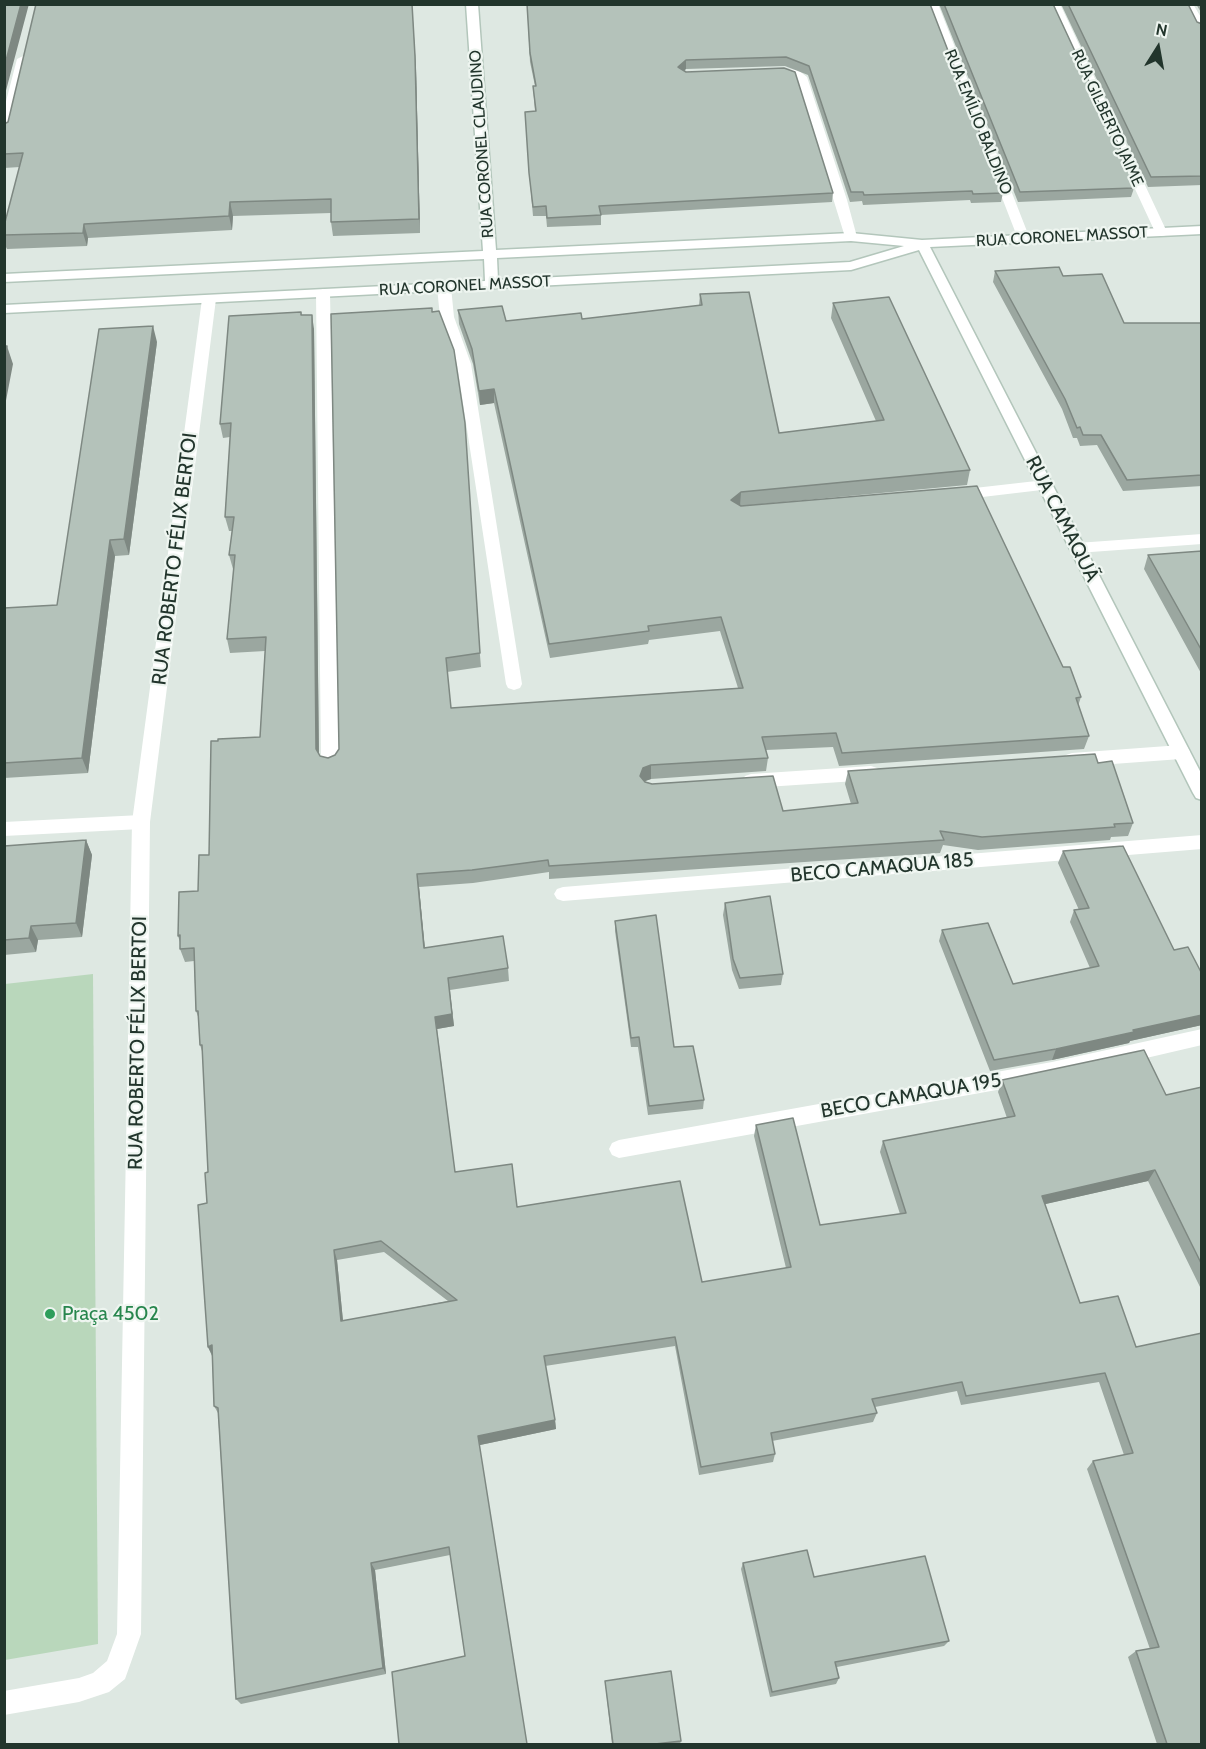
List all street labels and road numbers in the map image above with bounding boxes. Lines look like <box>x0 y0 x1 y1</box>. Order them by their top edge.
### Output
street label: RUA GILBERTO JAIME <box>1067 46 1147 190</box>
street label: RUA EMÍLIO BALDINO <box>940 47 1016 197</box>
street label: RUA CORONEL CLAUDINO <box>466 49 498 239</box>
street label: RUA CORONEL MASSOT <box>976 223 1148 251</box>
street label: RUA CORONEL MASSOT <box>379 272 551 300</box>
street label: RUA ROBERTO FÉLIX BERTOI <box>148 432 202 686</box>
street label: RUA CAMAQUÃ <box>1020 452 1104 586</box>
street label: BECO CAMAQUA 185 <box>790 848 974 888</box>
street label: RUA ROBERTO FÉLIX BERTOI <box>124 916 152 1170</box>
street label: BECO CAMAQUA 195 <box>819 1068 1003 1124</box>

